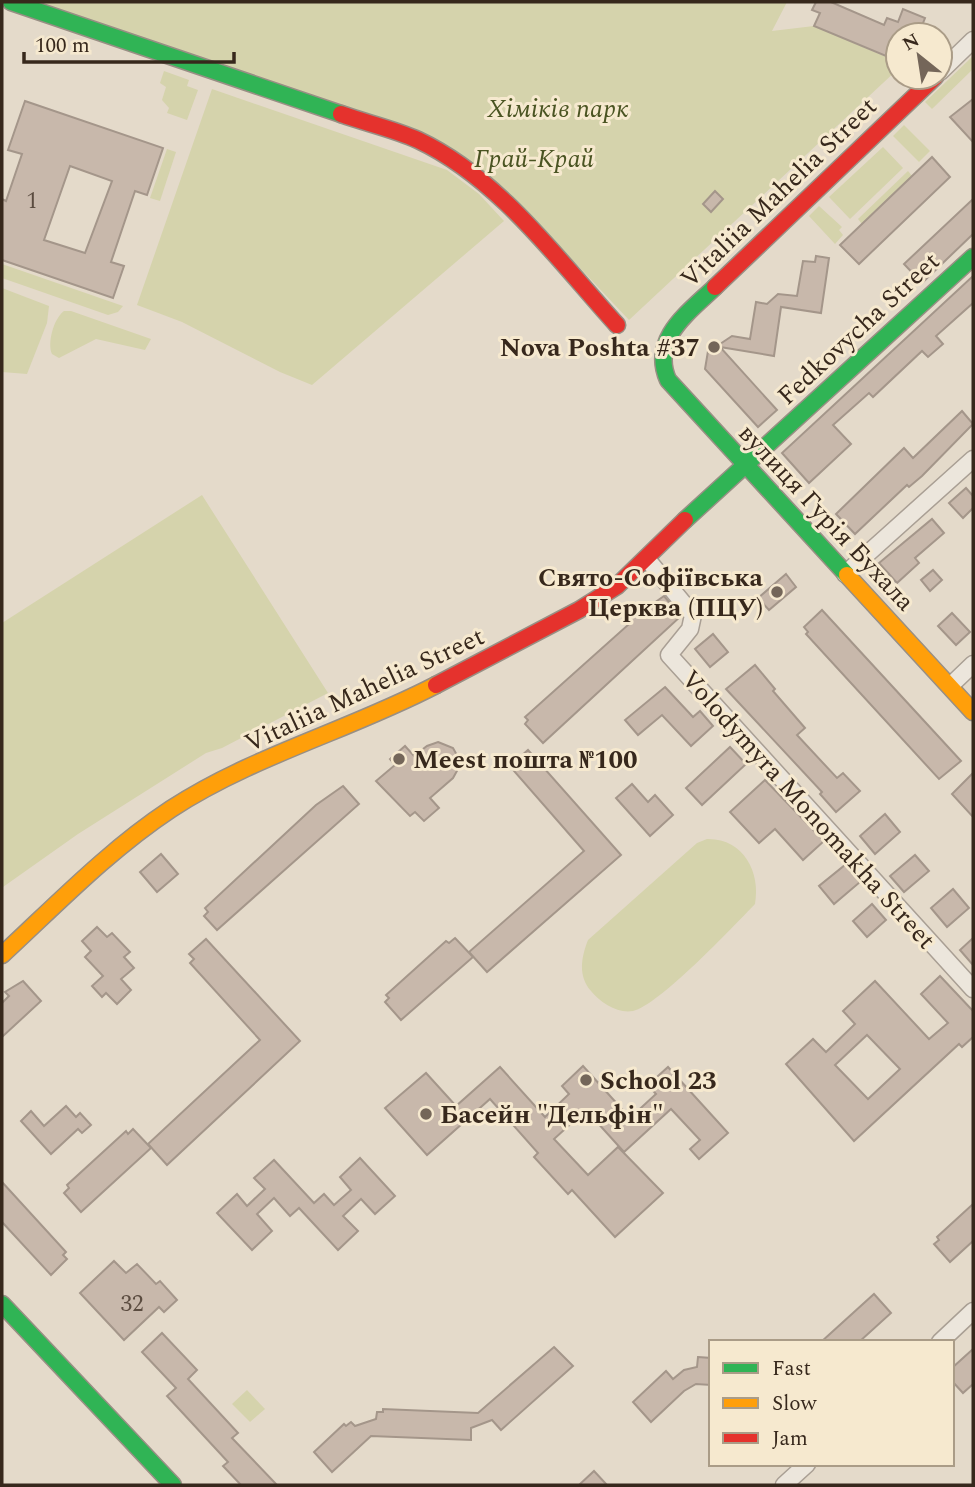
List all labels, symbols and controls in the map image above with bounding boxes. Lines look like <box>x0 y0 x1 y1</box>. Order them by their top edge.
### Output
scale bar <box>24 21 234 65</box>
north arrow <box>884 21 954 91</box>
text: N <box>897 26 925 59</box>
text: 100 m <box>35 30 90 62</box>
street label: Vitaliia Mahelia Street <box>671 88 886 298</box>
park label: Хіміків парк <box>486 89 629 129</box>
park label: Грай-Край <box>474 139 594 179</box>
house number: 1 <box>26 184 38 219</box>
street label: Fedkovycha Street <box>768 242 949 415</box>
place label: Nova Poshta #37 <box>500 328 700 368</box>
marker: Nova Poshta #37 <box>706 339 722 355</box>
street label: вулиця Гурія Бухала <box>728 415 924 621</box>
place label: Свято-Софіївська Церква (ПЦУ) <box>538 558 764 628</box>
marker: Свято-Софіївська Церква (ПЦУ) <box>769 584 785 600</box>
street label: Vitaliia Mahelia Street <box>238 617 491 763</box>
street label: Volodymyra Monomakha Street <box>671 661 945 959</box>
place label: Meest пошта №100 <box>413 740 638 780</box>
marker: Meest пошта №100 <box>391 751 407 767</box>
place label: School 23 <box>600 1061 717 1101</box>
marker: School 23 <box>578 1072 594 1088</box>
place label: Басейн "Дельфін" <box>440 1095 664 1135</box>
marker: Басейн "Дельфін" <box>418 1106 434 1122</box>
house number: 32 <box>121 1287 144 1322</box>
legend <box>709 1340 954 1466</box>
text: Fast <box>772 1353 811 1385</box>
text: Slow <box>772 1388 818 1420</box>
text: Jam <box>772 1423 808 1455</box>

